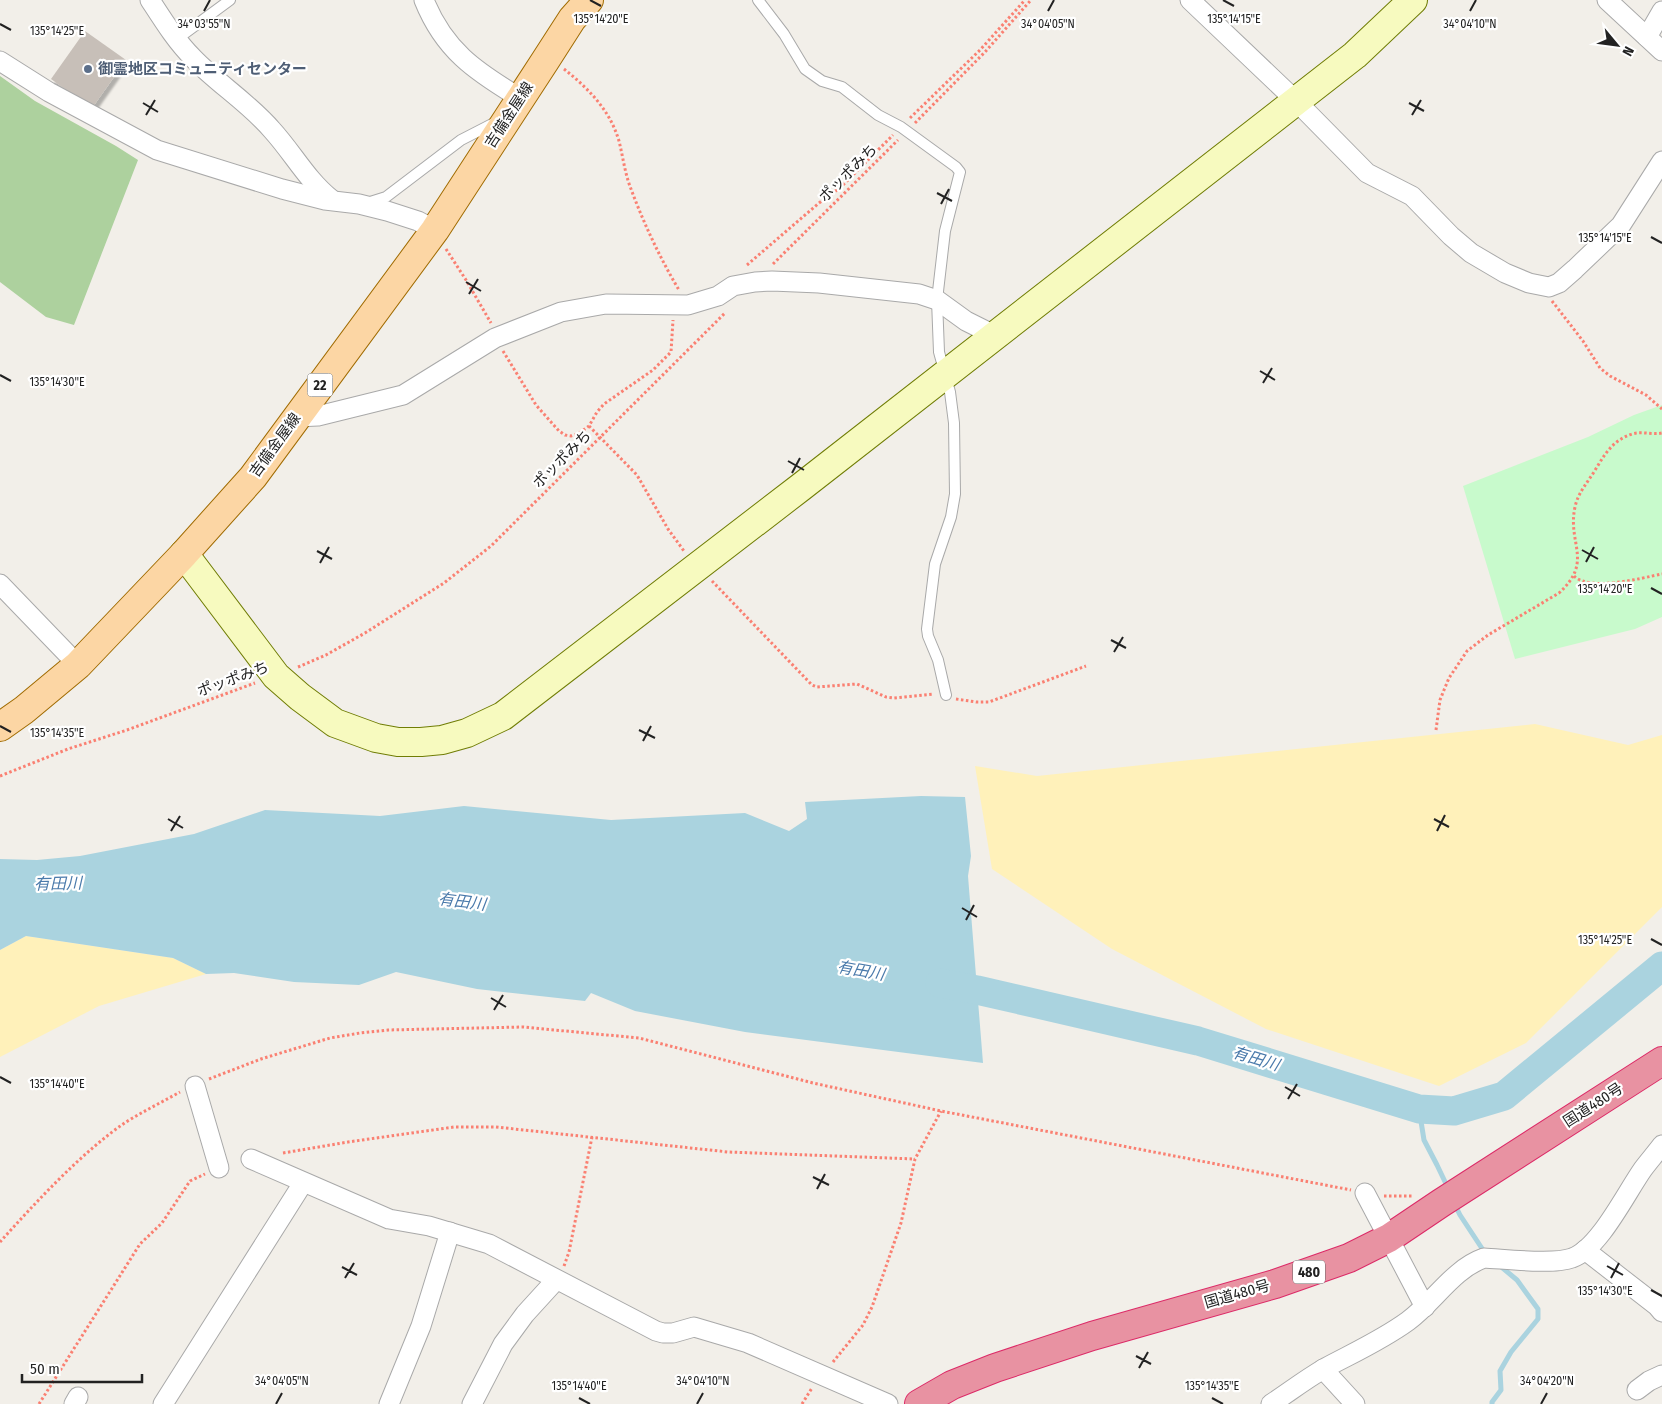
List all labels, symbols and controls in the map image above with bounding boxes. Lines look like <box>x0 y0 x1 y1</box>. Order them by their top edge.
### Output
text: 135°14'20"E <box>573 12 629 26</box>
text: 135°14'15"E <box>1207 12 1261 26</box>
text: 34°03'55"N <box>177 17 231 31</box>
text: 34°04'05"N <box>1021 17 1075 31</box>
text: 34°04'10"N <box>1443 17 1497 31</box>
north arrow <box>1592 20 1642 70</box>
text: 135°14'25"E <box>30 24 84 38</box>
text: N <box>1618 43 1637 59</box>
place label: 御霊地区コミュニティセンター <box>98 60 307 78</box>
marker: 御霊地区コミュニティセンター <box>82 63 94 75</box>
street label: 吉備金屋線 <box>481 79 537 151</box>
street label: ポッポみち <box>815 140 881 206</box>
text: 135°14'15"E <box>1578 231 1632 245</box>
road number: 22 <box>308 374 332 396</box>
text: 135°14'30"E <box>29 375 85 389</box>
street label: 吉備金屋線 <box>246 409 304 481</box>
street label: ポッポみち <box>529 426 595 492</box>
text: 135°14'20"E <box>1577 582 1633 596</box>
street label: ポッポみち <box>195 658 271 700</box>
text: 135°14'35"E <box>30 726 84 740</box>
water label: 有田川 <box>34 874 84 893</box>
water label: 有田川 <box>437 889 489 914</box>
text: 135°14'25"E <box>1578 933 1632 947</box>
water label: 有田川 <box>836 957 888 984</box>
water label: 有田川 <box>1230 1042 1283 1075</box>
text: 135°14'40"E <box>29 1077 85 1091</box>
street label: 国道480号 <box>1560 1079 1626 1131</box>
road number: 480 <box>1293 1260 1325 1284</box>
street label: 国道480号 <box>1202 1276 1272 1312</box>
text: 135°14'30"E <box>1577 1284 1633 1298</box>
scale bar <box>22 1352 142 1384</box>
text: 50 m <box>30 1360 60 1378</box>
text: 34°04'05"N <box>255 1374 309 1388</box>
text: 34°04'10"N <box>676 1374 730 1388</box>
text: 34°04'20"N <box>1520 1374 1574 1388</box>
text: 135°14'40"E <box>551 1379 607 1393</box>
text: 135°14'35"E <box>1185 1379 1239 1393</box>

